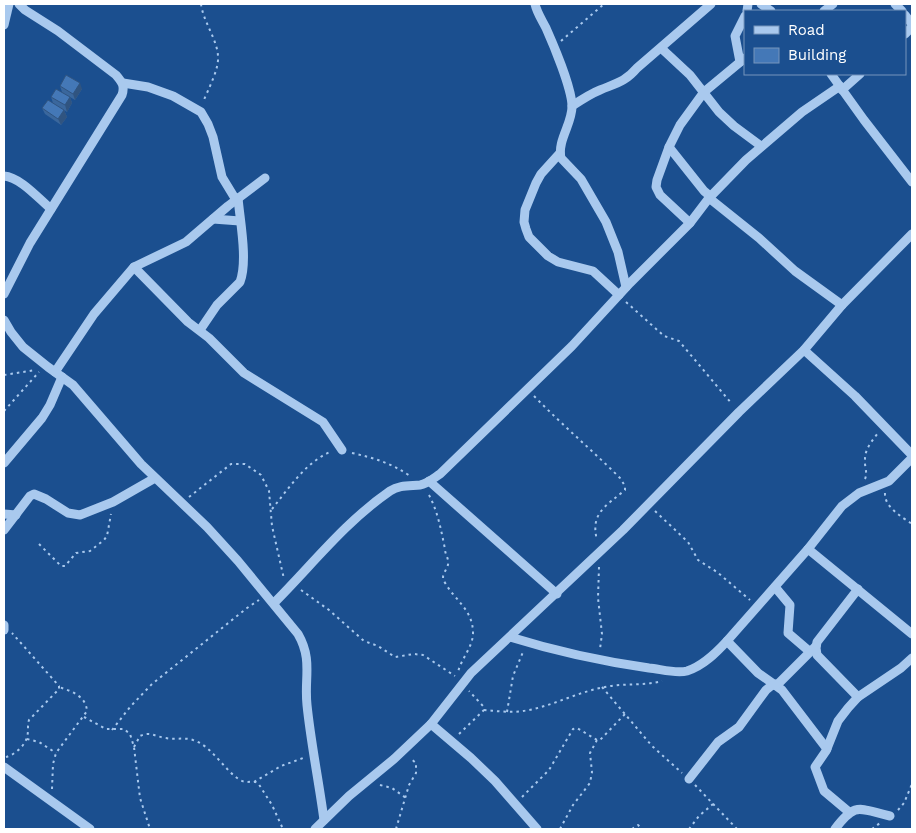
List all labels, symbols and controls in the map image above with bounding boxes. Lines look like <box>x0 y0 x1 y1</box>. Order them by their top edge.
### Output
legend <box>744 10 906 75</box>
text: Road <box>788 21 825 39</box>
text: Building <box>788 46 846 64</box>

